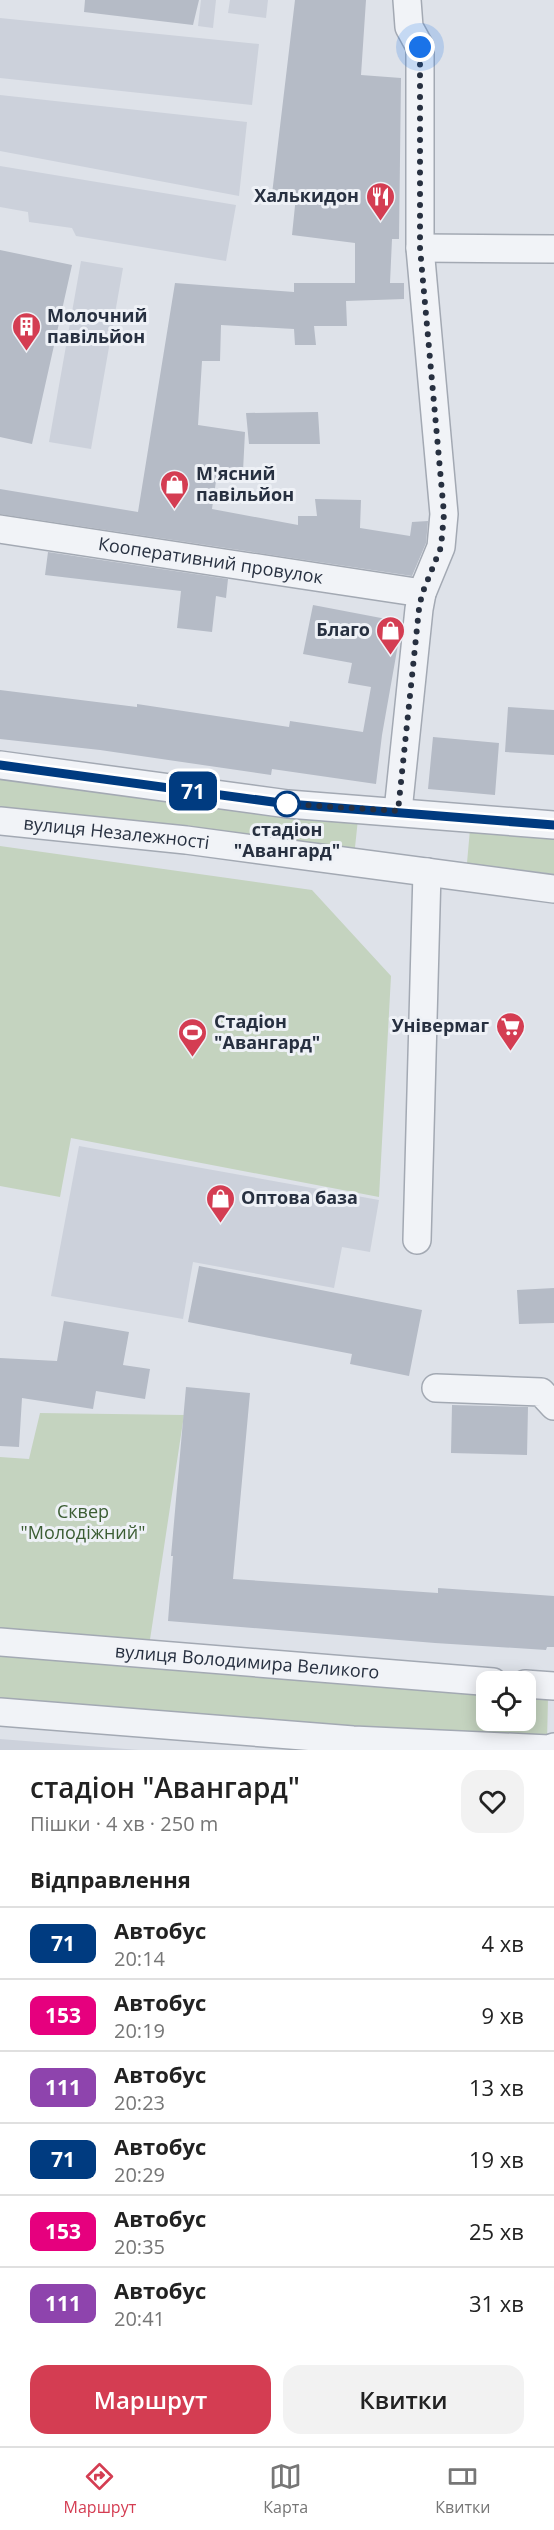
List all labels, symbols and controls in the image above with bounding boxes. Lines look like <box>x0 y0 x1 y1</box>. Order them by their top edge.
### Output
your location <box>405 32 435 62</box>
restaurant icon: Халькидон <box>364 180 396 222</box>
place label: Халькидон <box>254 183 359 207</box>
place label: Молочний павільйон <box>47 303 148 348</box>
building icon: Молочний павільйон <box>10 310 42 352</box>
place label: М'ясний павільйон <box>196 461 294 506</box>
shop icon: М'ясний павільйон <box>159 468 191 510</box>
street label: Кооперативний провулок <box>97 531 325 589</box>
shop icon: Благо <box>375 614 407 656</box>
place label: Благо <box>316 617 370 641</box>
line badge: 71 <box>166 772 220 810</box>
text: 71 <box>181 777 205 805</box>
marker: стадіон "Авангард" <box>274 791 300 817</box>
street label: вулиця Незалежності <box>22 810 211 854</box>
place label: стадіон "Авангард" <box>234 817 340 862</box>
place label: Стадіон "Авангард" <box>214 1009 320 1054</box>
supermarket icon: Універмаг <box>494 1010 526 1052</box>
place label: Універмаг <box>392 1013 489 1037</box>
sports icon: Стадіон "Авангард" <box>177 1016 209 1058</box>
shop icon: Оптова база <box>204 1182 236 1224</box>
place label: Оптова база <box>241 1185 358 1209</box>
park label: Сквер "Молодіжний" <box>21 1499 145 1544</box>
street label: вулиця Володимира Великого <box>114 1638 380 1684</box>
map controls <box>476 1671 536 1731</box>
button: locate <box>476 1671 536 1731</box>
text: стадіон "Авангард" <box>30 1768 300 1806</box>
button: heart <box>461 1770 524 1833</box>
text: Пішки · 4 хв · 250 m <box>30 1810 218 1837</box>
text: Відправлення <box>30 1864 191 1894</box>
text: Автобус <box>114 1915 206 1945</box>
text: 4 хв <box>482 1928 524 1958</box>
text: 71 <box>51 1929 75 1957</box>
text: 20:14 <box>114 1945 165 1972</box>
text: Автобус <box>114 1987 206 2017</box>
text: 9 хв <box>482 2000 524 2030</box>
text: 153 <box>45 2001 81 2029</box>
text: 20:19 <box>114 2017 165 2044</box>
text: Автобус <box>114 2059 206 2089</box>
text: 13 хв <box>469 2072 524 2102</box>
text: 111 <box>45 2073 81 2101</box>
text: 20:23 <box>114 2089 165 2116</box>
text: Автобус <box>114 2131 206 2161</box>
text: 19 хв <box>469 2144 524 2174</box>
text: 71 <box>51 2145 75 2173</box>
text: 20:29 <box>114 2161 165 2188</box>
text: Автобус <box>114 2203 206 2233</box>
text: 25 хв <box>469 2216 524 2246</box>
text: 153 <box>45 2217 81 2245</box>
text: 20:35 <box>114 2233 165 2260</box>
text: Автобус <box>114 2275 206 2305</box>
text: 31 хв <box>469 2288 524 2318</box>
text: 111 <box>45 2289 81 2317</box>
text: 20:41 <box>114 2305 165 2332</box>
button: Маршрут <box>30 2365 271 2434</box>
button: Квитки <box>283 2365 524 2434</box>
tab: Маршрут <box>64 2460 136 2518</box>
tab: Карта <box>263 2460 308 2518</box>
tab: Квитки <box>435 2460 490 2518</box>

